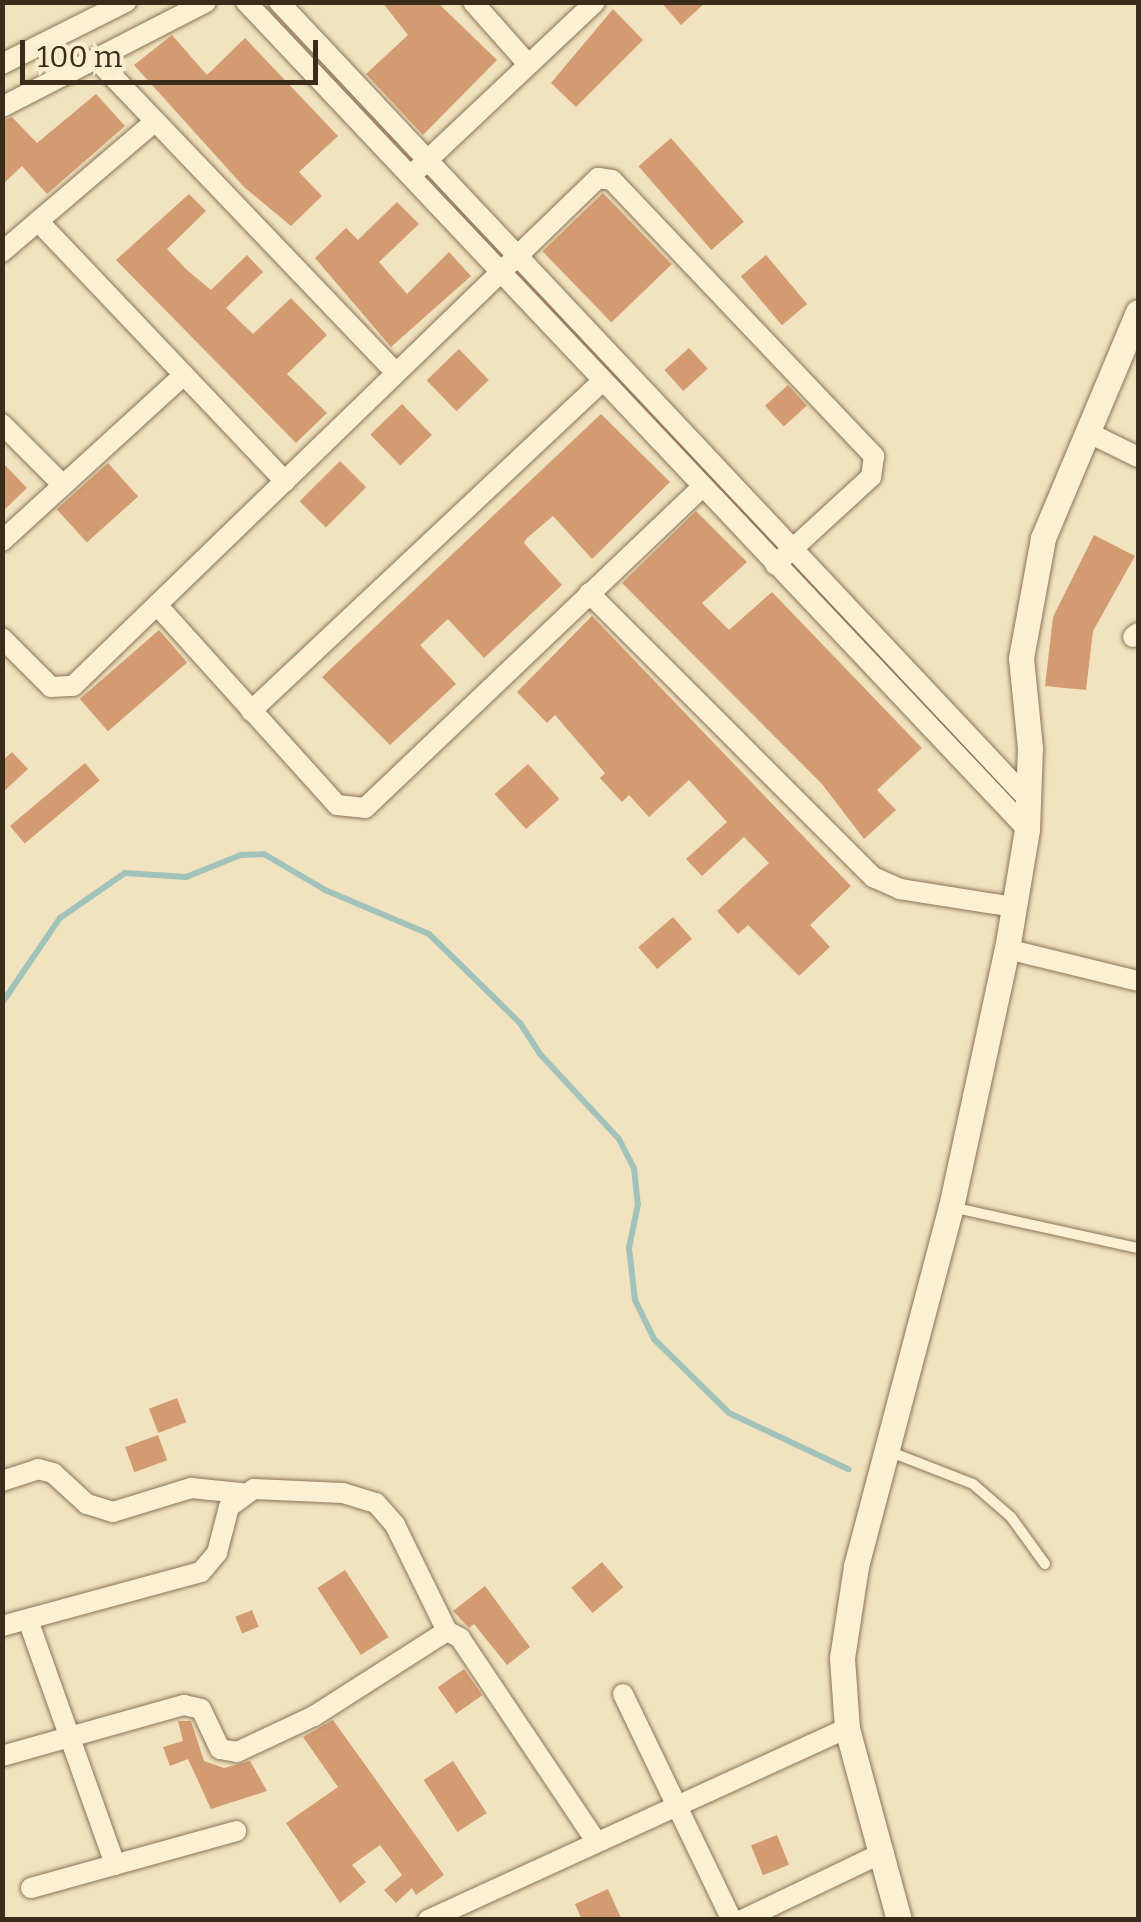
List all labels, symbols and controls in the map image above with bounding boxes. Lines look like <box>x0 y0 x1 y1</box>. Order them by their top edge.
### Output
scale bar <box>25 20 322 82</box>
text: 100 m <box>37 39 122 75</box>

